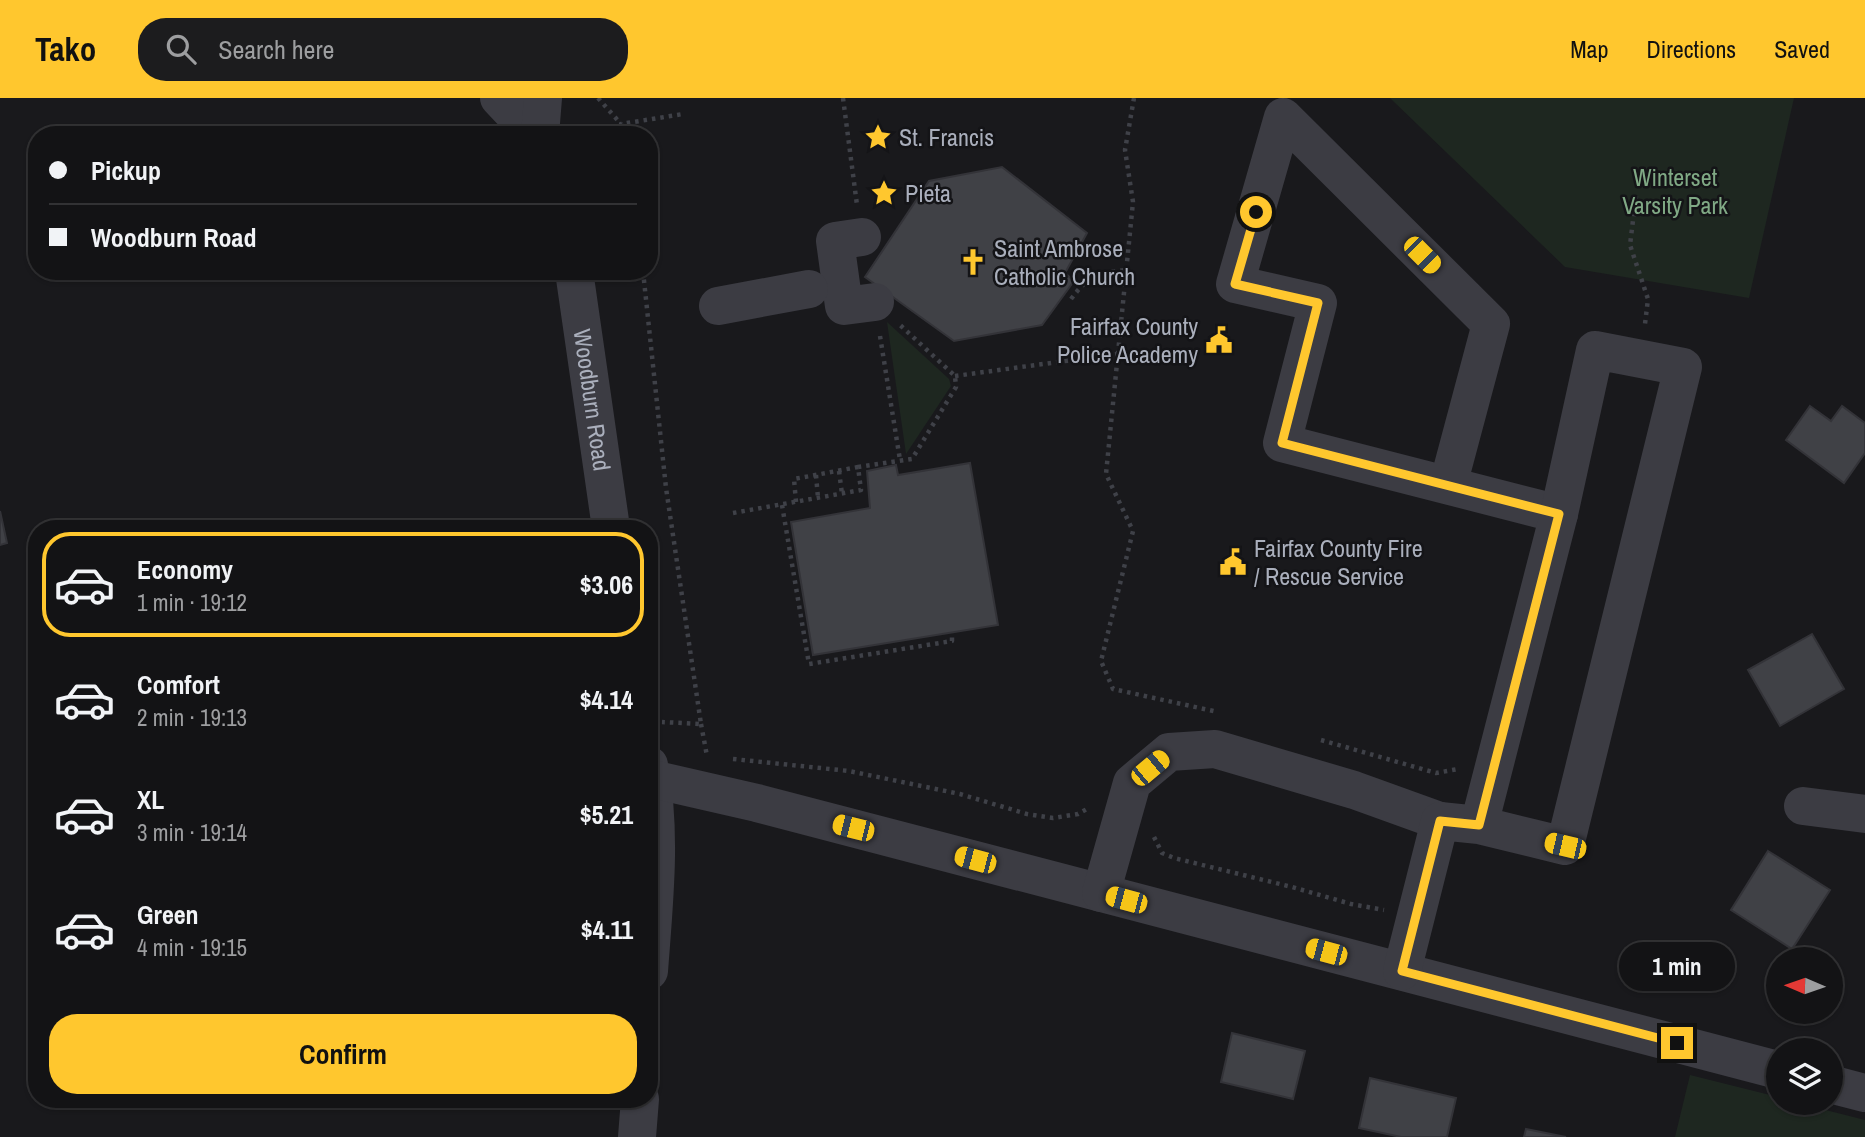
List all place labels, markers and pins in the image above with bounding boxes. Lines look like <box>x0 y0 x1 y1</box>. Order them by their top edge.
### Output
place label: St. Francis <box>899 121 994 153</box>
place icon: St. Francis <box>863 122 893 152</box>
place label: Pieta <box>905 177 951 209</box>
place icon: Pieta <box>869 178 899 208</box>
place label: Saint Ambrose Catholic Church <box>994 232 1135 292</box>
church icon: Saint Ambrose Catholic Church <box>958 247 988 277</box>
place label: Fairfax County Police Academy <box>1057 310 1198 370</box>
public building icon: Fairfax County Police Academy <box>1204 325 1234 355</box>
place label: Fairfax County Fire / Rescue Service <box>1254 532 1423 592</box>
public building icon: Fairfax County Fire / Rescue Service <box>1218 547 1248 577</box>

